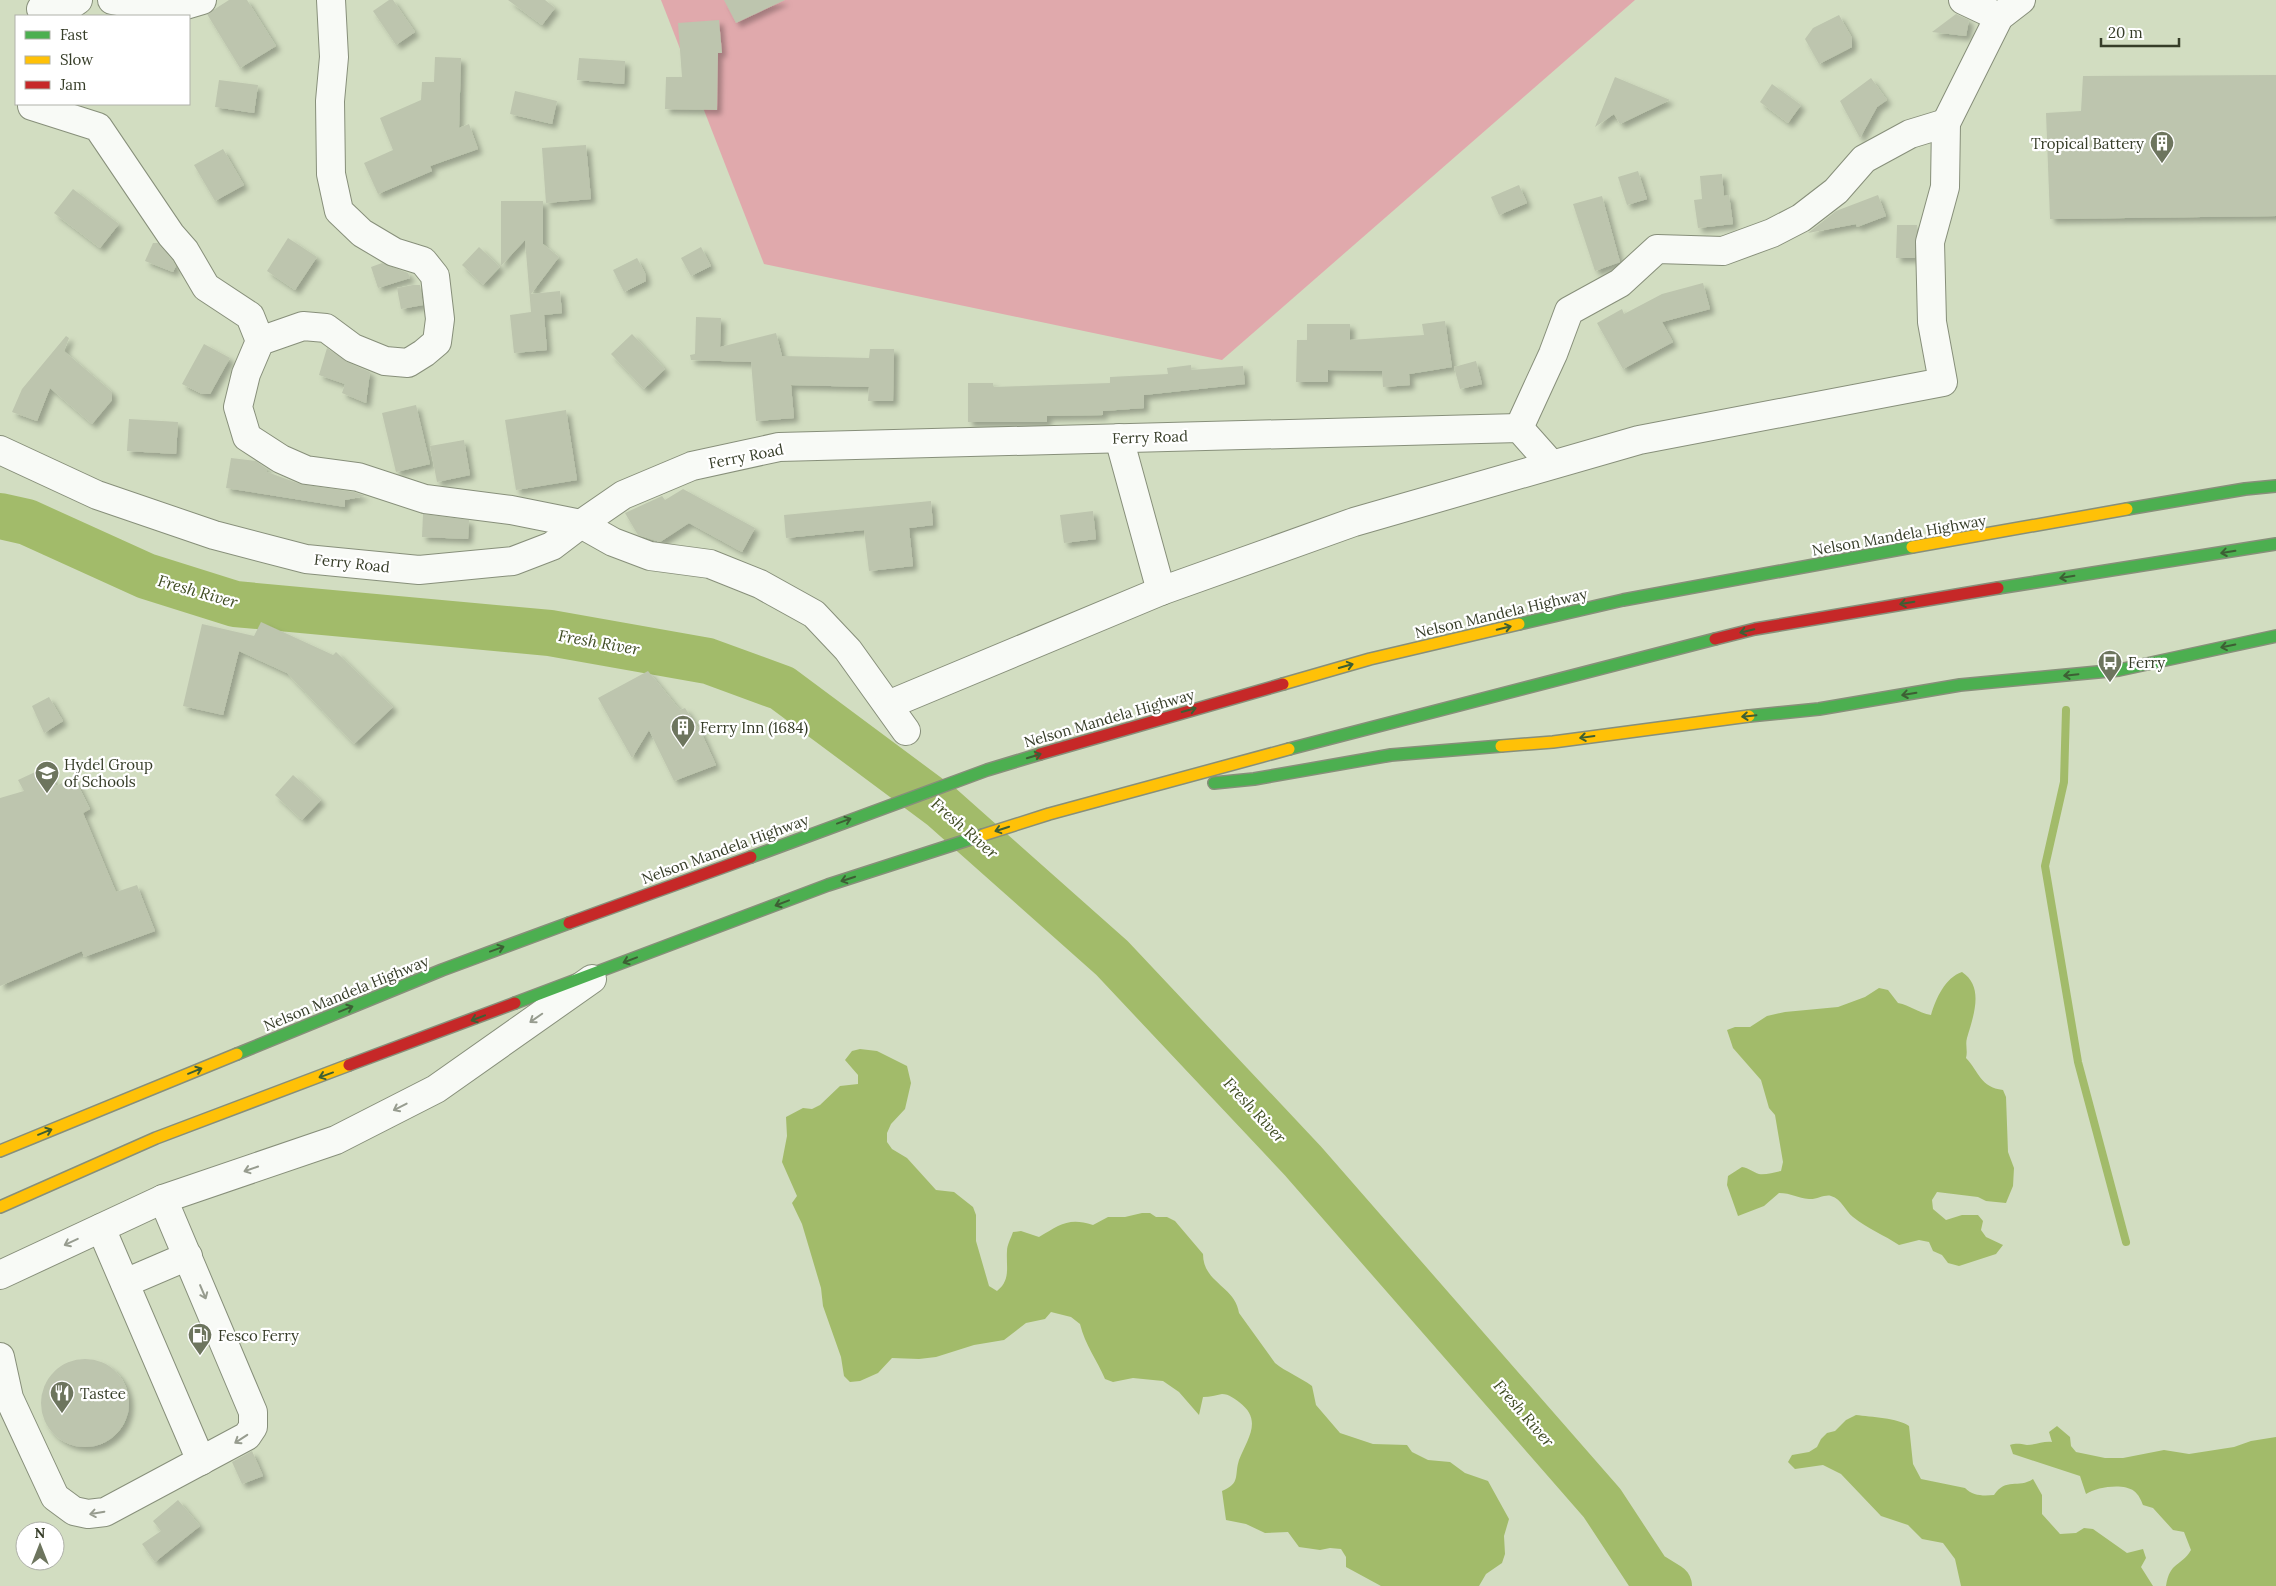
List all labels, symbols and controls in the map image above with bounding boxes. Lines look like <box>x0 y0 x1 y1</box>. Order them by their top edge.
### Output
legend <box>15 15 190 105</box>
scale bar <box>2101 15 2178 47</box>
text: 20 m <box>2108 23 2143 42</box>
text: Fast <box>60 25 88 44</box>
text: Slow <box>60 50 93 69</box>
text: Jam <box>59 75 87 94</box>
building icon: Tropical Battery <box>2149 130 2175 164</box>
place label: Tropical Battery <box>2031 134 2144 153</box>
street label: Ferry Road <box>1112 426 1188 448</box>
street label: Ferry Road <box>707 439 785 473</box>
street label: Nelson Mandela Highway <box>1810 510 1988 560</box>
one-way arrow <box>2220 547 2236 557</box>
street label: Ferry Road <box>313 550 391 576</box>
water label: Fresh River <box>156 570 241 612</box>
one-way arrow <box>2060 572 2076 582</box>
street label: Nelson Mandela Highway <box>1413 584 1589 642</box>
one-way arrow <box>1899 599 1915 609</box>
one-way arrow <box>1495 623 1511 632</box>
water label: Fresh River <box>557 625 642 659</box>
one-way arrow <box>1739 627 1755 636</box>
one-way arrow <box>2221 642 2237 651</box>
bus stop icon: Ferry <box>2097 649 2123 683</box>
place label: Ferry <box>2128 653 2165 672</box>
one-way arrow <box>1337 660 1353 670</box>
one-way arrow <box>2063 670 2079 680</box>
street label: Nelson Mandela Highway <box>1022 685 1197 751</box>
one-way arrow <box>1902 689 1918 699</box>
one-way arrow <box>1181 705 1197 714</box>
one-way arrow <box>1741 711 1757 721</box>
building icon: Ferry Inn (1684) <box>670 714 696 748</box>
place label: Ferry Inn (1684) <box>700 718 808 738</box>
one-way arrow <box>1580 732 1596 742</box>
one-way arrow <box>1025 751 1041 761</box>
place label: Hydel Group of Schools <box>64 755 153 791</box>
school or university icon: Hydel Group of Schools <box>34 760 60 794</box>
water label: Fresh River <box>927 794 1003 863</box>
street label: Nelson Mandela Highway <box>639 810 811 888</box>
one-way arrow <box>836 816 851 825</box>
one-way arrow <box>995 824 1011 834</box>
one-way arrow <box>841 875 856 884</box>
one-way arrow <box>775 899 790 908</box>
one-way arrow <box>489 944 504 953</box>
street label: Nelson Mandela Highway <box>261 951 431 1035</box>
one-way arrow <box>623 956 639 965</box>
one-way arrow <box>338 1004 353 1013</box>
one-way arrow <box>529 1013 543 1023</box>
one-way arrow <box>471 1014 487 1023</box>
one-way arrow <box>188 1065 203 1074</box>
one-way arrow <box>319 1070 334 1080</box>
water label: Fresh River <box>1220 1073 1291 1147</box>
one-way arrow <box>393 1102 408 1112</box>
one-way arrow <box>37 1127 52 1137</box>
one-way arrow <box>243 1165 259 1174</box>
one-way arrow <box>64 1237 79 1247</box>
one-way arrow <box>199 1284 209 1299</box>
fuel station icon: Fesco Ferry <box>187 1322 213 1356</box>
place label: Fesco Ferry <box>218 1326 299 1345</box>
water label: Fresh River <box>1490 1375 1559 1451</box>
restaurant icon: Tastee <box>49 1380 75 1414</box>
place label: Tastee <box>80 1384 126 1403</box>
one-way arrow <box>234 1433 248 1444</box>
one-way arrow <box>89 1508 105 1518</box>
north arrow <box>15 1521 65 1571</box>
text: N <box>35 1524 46 1542</box>

